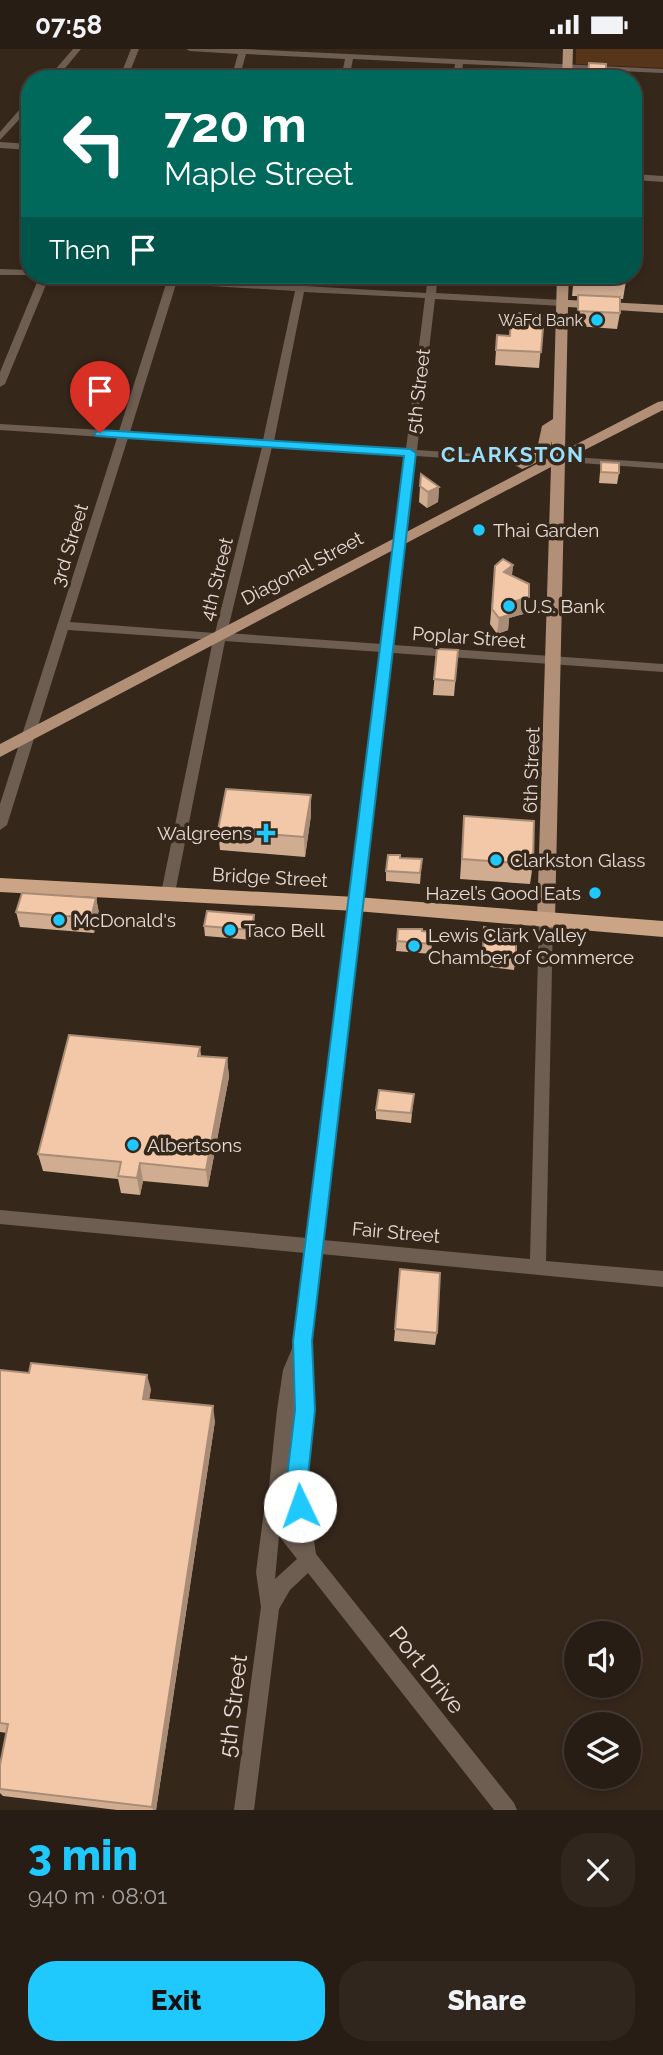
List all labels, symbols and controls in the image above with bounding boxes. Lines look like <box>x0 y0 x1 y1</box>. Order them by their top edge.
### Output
text: 07:58 <box>35 10 102 40</box>
text: 720 m <box>164 96 307 153</box>
icon: left <box>49 98 140 189</box>
text: Maple Street <box>164 155 353 192</box>
icon: arrive <box>124 231 162 269</box>
text: Then <box>49 235 110 265</box>
place label: WaFd Bank <box>498 311 584 330</box>
marker: WaFd Bank <box>589 312 605 328</box>
street label: 5th Street <box>402 347 434 435</box>
pin <box>70 361 130 433</box>
icon: arrive <box>81 372 119 410</box>
district label: CLARKSTON <box>441 442 585 467</box>
street label: 3rd Street <box>46 500 92 589</box>
place label: Thai Garden <box>493 519 599 541</box>
marker: Thai Garden <box>471 522 487 538</box>
street label: Diagonal Street <box>237 526 367 609</box>
street label: 4th Street <box>195 534 237 623</box>
place label: U.S. Bank <box>523 595 605 617</box>
marker: U.S. Bank <box>501 598 517 614</box>
street label: Poplar Street <box>411 622 527 652</box>
street label: 6th Street <box>518 726 544 814</box>
place label: Walgreens <box>157 822 252 844</box>
marker: Walgreens <box>258 825 274 841</box>
place label: Clarkston Glass <box>510 849 645 871</box>
marker: Clarkston Glass <box>488 852 504 868</box>
street label: Bridge Street <box>212 863 329 891</box>
place label: Hazel’s Good Eats <box>426 882 581 904</box>
marker: Hazel’s Good Eats <box>587 885 603 901</box>
place label: McDonald's <box>73 909 176 931</box>
marker: McDonald's <box>51 912 67 928</box>
place label: Taco Bell <box>244 919 325 941</box>
marker: Taco Bell <box>222 922 238 938</box>
place label: Lewis Clark Valley Chamber of Commerce <box>428 924 634 968</box>
marker: Lewis Clark Valley Chamber of Commerce <box>406 938 422 954</box>
place label: Albertsons <box>147 1134 242 1156</box>
marker: Albertsons <box>125 1137 141 1153</box>
street label: Fair Street <box>351 1217 442 1247</box>
position arrow <box>263 1469 337 1543</box>
street label: Port Drive <box>384 1621 471 1719</box>
map controls <box>564 1621 641 1789</box>
button: sound <box>564 1621 641 1698</box>
street label: 5th Street <box>213 1653 252 1759</box>
button: layers <box>564 1712 641 1789</box>
text: 3 min <box>28 1831 138 1880</box>
button: close <box>561 1833 635 1907</box>
text: 940 m · 08:01 <box>28 1882 167 1909</box>
button: Exit <box>28 1961 325 2041</box>
button: Share <box>339 1961 635 2041</box>

